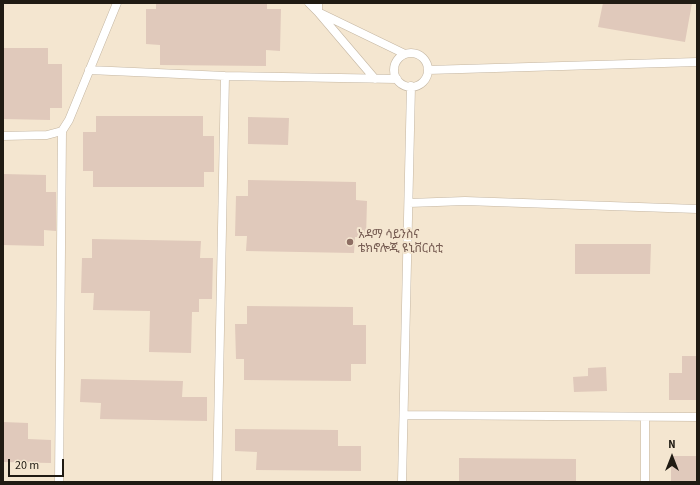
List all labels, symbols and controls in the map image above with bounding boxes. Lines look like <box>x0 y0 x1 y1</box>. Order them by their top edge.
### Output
place label: አዳማ ሳይንስና ቴክኖሎጂ ዩኒቨርሲቲ <box>358 228 443 256</box>
marker: አዳማ ሳይንስና ቴክኖሎጂ ዩኒቨርሲቲ <box>345 237 355 247</box>
north arrow <box>652 437 692 477</box>
text: N <box>668 437 676 452</box>
scale bar <box>10 451 66 477</box>
text: 20 m <box>15 457 39 474</box>

